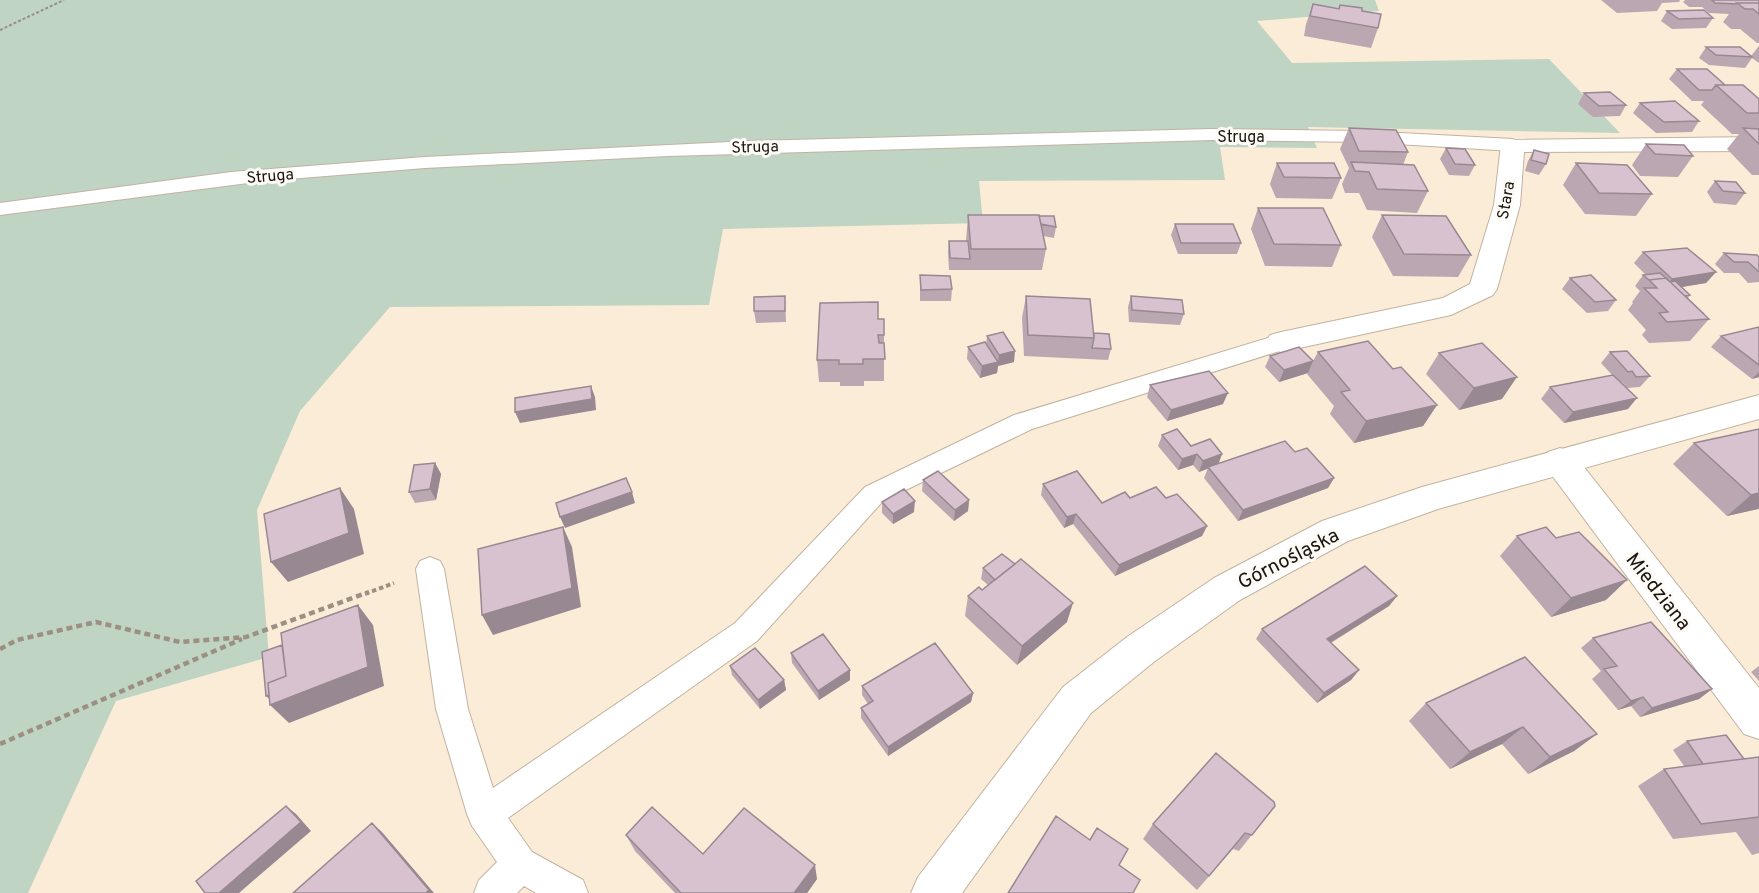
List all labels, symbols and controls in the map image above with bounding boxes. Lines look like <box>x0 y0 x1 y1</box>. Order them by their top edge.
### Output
street label: Struga <box>1217 128 1265 148</box>
street label: Struga <box>731 137 779 159</box>
street label: Struga <box>246 165 295 189</box>
street label: Stara <box>1494 180 1520 221</box>
street label: Górnośląska <box>1234 523 1344 596</box>
street label: Miedziana <box>1619 548 1696 636</box>

